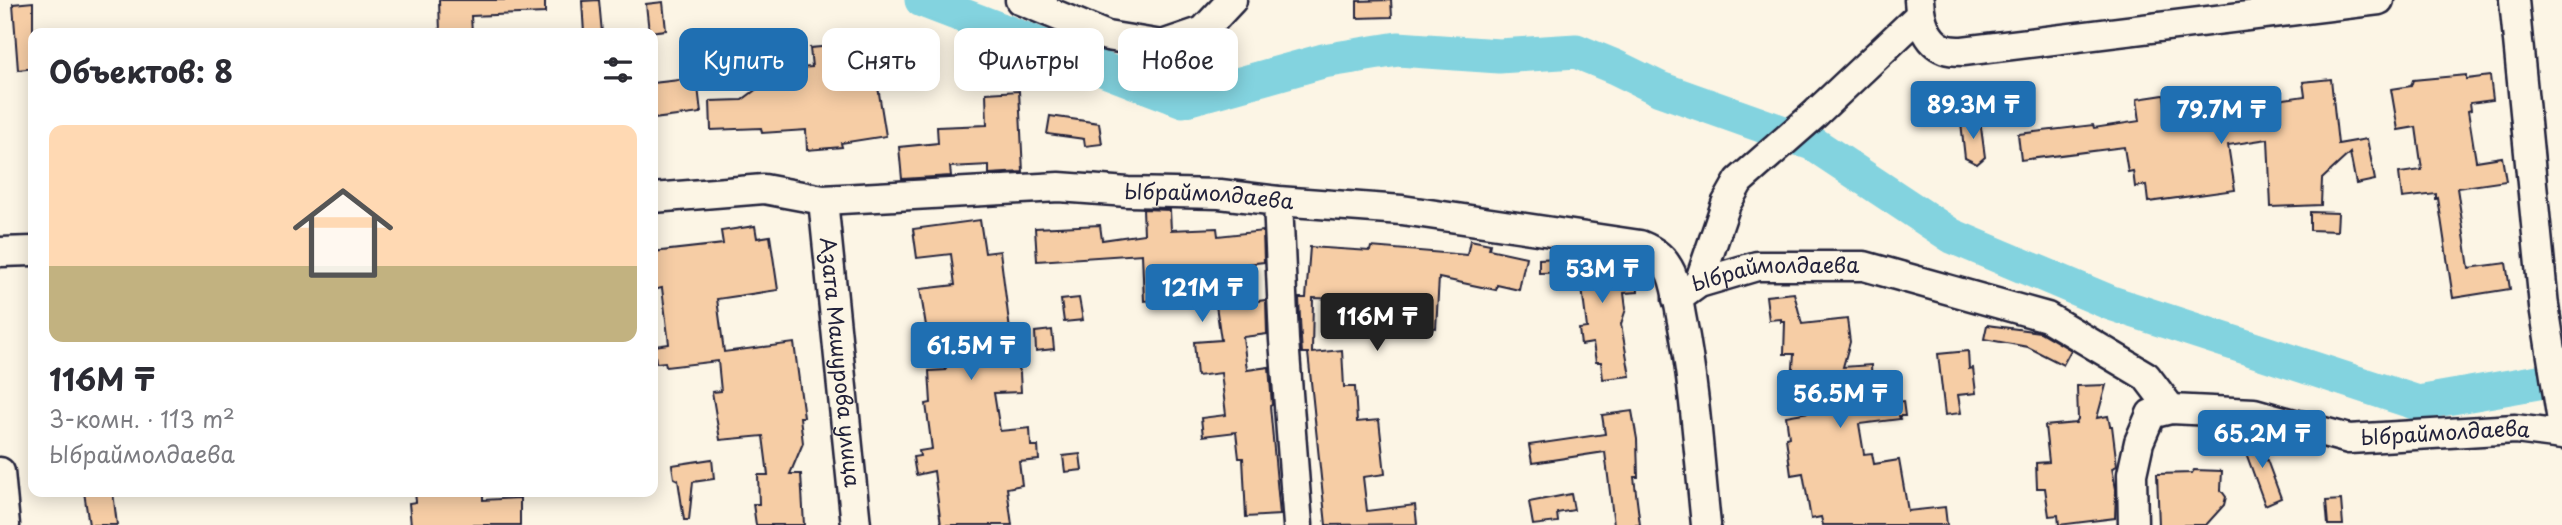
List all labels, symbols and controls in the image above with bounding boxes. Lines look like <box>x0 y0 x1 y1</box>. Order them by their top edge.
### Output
chip: Купить <box>679 28 808 91</box>
chip: Снять <box>822 28 940 91</box>
chip: Фильтры <box>954 28 1104 91</box>
chip: Новое <box>1118 28 1238 91</box>
text: Объектов: 8 <box>49 48 233 93</box>
icon: filters <box>599 51 637 89</box>
pin: 89.3M ₸ <box>1908 82 2038 141</box>
text: 89.3M ₸ <box>1927 86 2019 121</box>
pin: 79.7M ₸ <box>2156 86 2286 146</box>
text: 79.7M ₸ <box>2176 91 2266 126</box>
icon: home <box>280 170 406 296</box>
street label: Ыбраймолдаева <box>1124 174 1295 216</box>
street label: Азата Машурова улица <box>813 235 870 489</box>
pin: 53M ₸ <box>1553 246 1651 305</box>
street label: Ыбраймолдаева <box>1687 248 1859 298</box>
text: 53M ₸ <box>1565 250 1639 285</box>
pin: 121M ₸ <box>1145 264 1259 324</box>
text: 121M ₸ <box>1161 269 1243 304</box>
pin: 116M ₸ <box>1320 294 1434 353</box>
text: 116M ₸ <box>1337 298 1417 333</box>
pin: 61.5M ₸ <box>906 322 1036 382</box>
text: 61.5M ₸ <box>927 327 1015 362</box>
text: 116M ₸ <box>49 356 154 401</box>
pin: 56.5M ₸ <box>1775 370 1905 430</box>
text: 56.5M ₸ <box>1793 375 1887 410</box>
text: 3-комн. · 113 m² <box>49 401 235 436</box>
pin: 65.2M ₸ <box>2197 410 2327 470</box>
street label: Ыбраймолдаева <box>2360 411 2532 452</box>
text: 65.2M ₸ <box>2214 415 2310 450</box>
text: Ыбраймолдаева <box>49 436 235 471</box>

